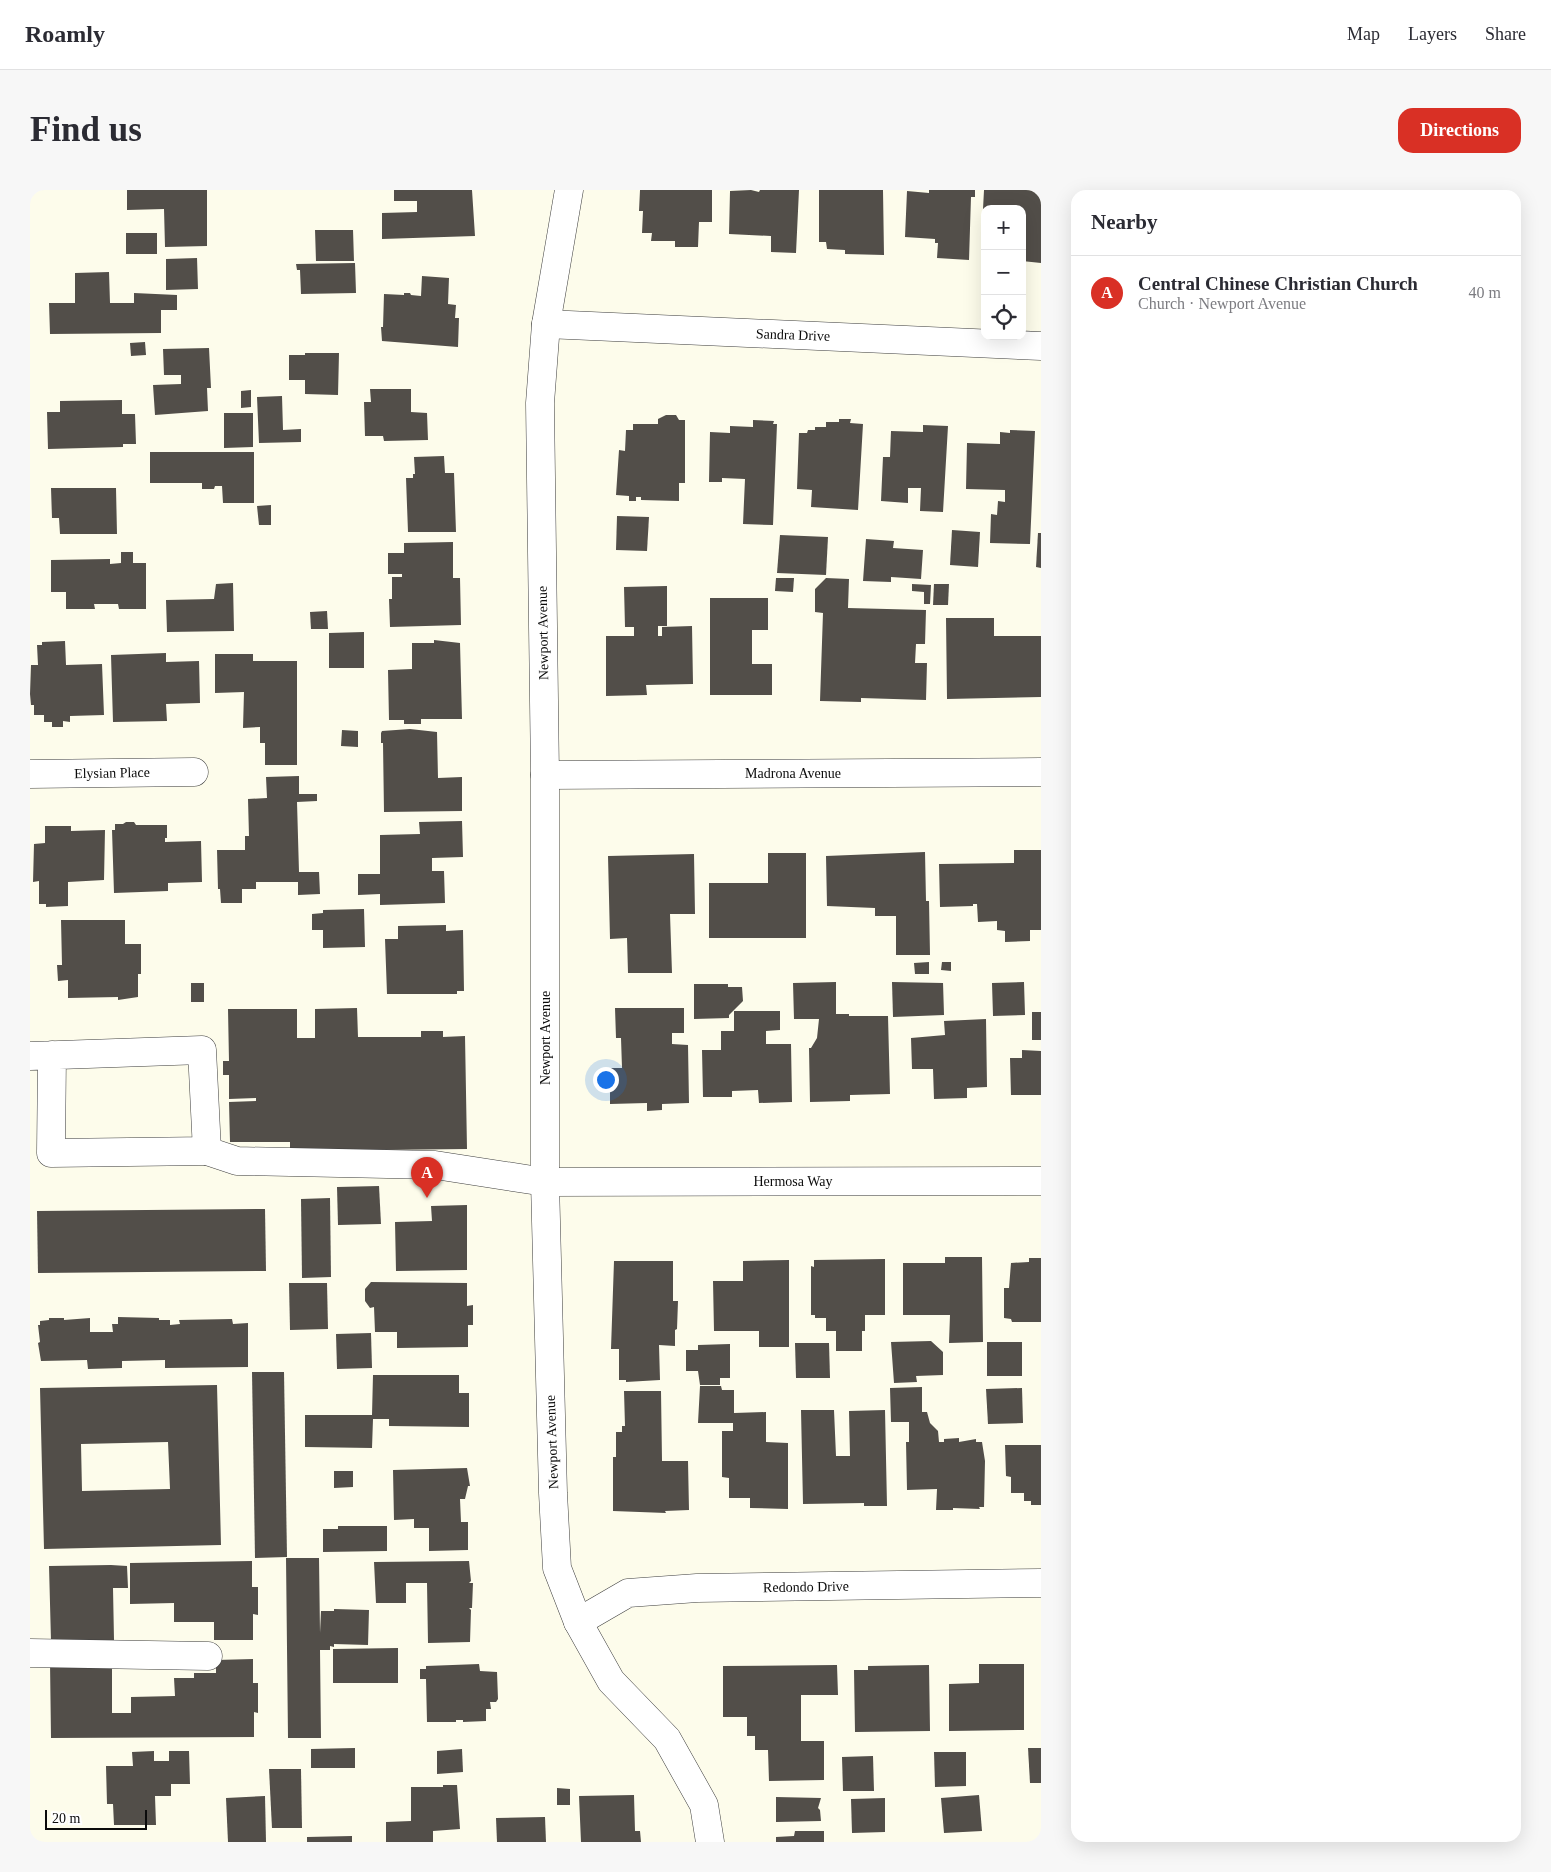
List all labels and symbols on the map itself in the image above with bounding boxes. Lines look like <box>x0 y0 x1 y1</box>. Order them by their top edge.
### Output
street label: Sandra Drive <box>756 326 830 344</box>
street label: Newport Avenue <box>535 586 551 680</box>
street label: Elysian Place <box>74 765 150 781</box>
street label: Madrona Avenue <box>745 766 841 781</box>
street label: Newport Avenue <box>538 991 553 1085</box>
your location <box>593 1067 619 1093</box>
pin: A <box>411 1157 443 1198</box>
street label: Hermosa Way <box>753 1174 833 1189</box>
street label: Newport Avenue <box>543 1395 561 1489</box>
street label: Redondo Drive <box>763 1579 849 1595</box>
scale bar <box>45 1807 148 1830</box>

